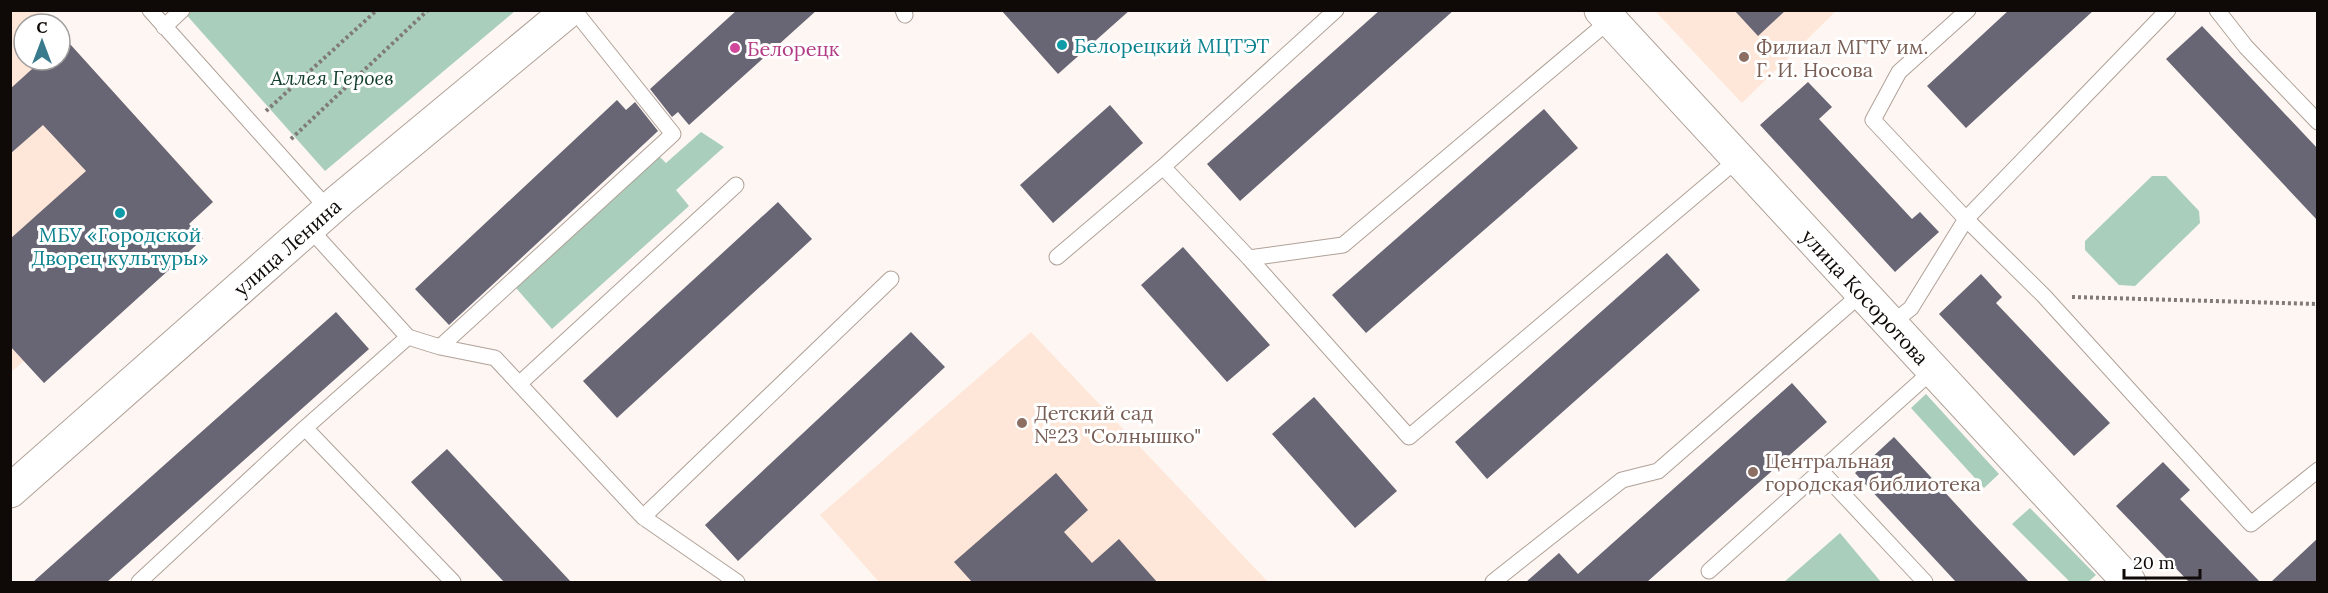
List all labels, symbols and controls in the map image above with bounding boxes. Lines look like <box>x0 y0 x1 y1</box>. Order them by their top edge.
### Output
north arrow <box>12 12 72 72</box>
text: С <box>36 17 48 37</box>
place label: Белорецкий МЦТЭТ <box>1074 33 1270 58</box>
place label: Филиал МГТУ им. Г. И. Носова <box>1756 34 1929 82</box>
place label: Белорецк <box>747 36 840 61</box>
marker: Белорецкий МЦТЭТ <box>1055 38 1069 52</box>
marker: Белорецк <box>728 41 742 55</box>
marker: Филиал МГТУ им. Г. И. Носова <box>1737 50 1751 64</box>
park label: Аллея Героев <box>270 65 393 90</box>
street label: улица Ленина <box>228 193 346 301</box>
marker: МБУ «Городской Дворец культуры» <box>113 206 127 220</box>
place label: МБУ «Городской Дворец культуры» <box>31 222 209 270</box>
street label: улица Косоротова <box>1797 223 1934 370</box>
place label: Детский сад №23 "Солнышко" <box>1034 400 1201 448</box>
marker: Детский сад №23 "Солнышко" <box>1015 416 1029 430</box>
place label: Центральная городская библиотека <box>1765 448 1981 496</box>
marker: Центральная городская библиотека <box>1746 465 1760 479</box>
scale bar <box>2124 542 2200 580</box>
text: 20 m <box>2133 551 2175 574</box>

